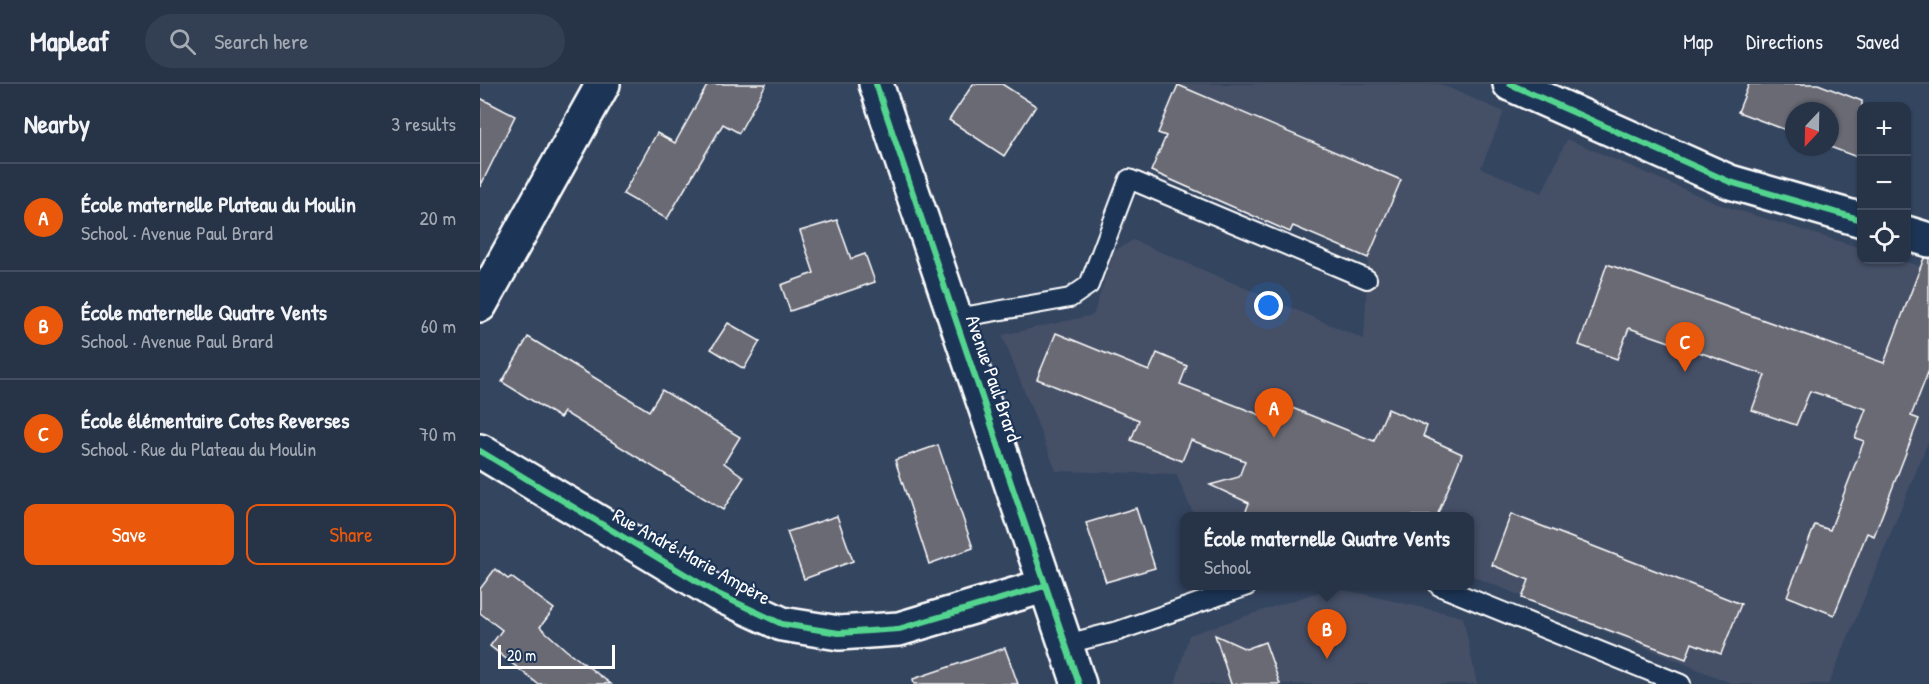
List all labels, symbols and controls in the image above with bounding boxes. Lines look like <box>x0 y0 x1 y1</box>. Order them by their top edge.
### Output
search box <box>145 14 565 68</box>
text: Mapleaf <box>30 22 109 60</box>
icon: search <box>166 25 199 58</box>
text: Search here <box>214 26 308 56</box>
text: Map <box>1683 27 1713 56</box>
text: Directions <box>1746 27 1823 56</box>
text: Saved <box>1856 27 1899 56</box>
north arrow <box>1785 102 1839 156</box>
map controls <box>1857 102 1911 264</box>
button: + <box>1857 102 1911 156</box>
text: Nearby <box>24 106 90 141</box>
text: 3 results <box>391 110 456 137</box>
button: − <box>1857 156 1911 210</box>
text: École maternelle Plateau du Moulin <box>81 189 356 219</box>
text: A <box>39 204 48 231</box>
text: 20 m <box>419 204 456 231</box>
button: locate <box>1857 210 1911 264</box>
text: School · Avenue Paul Brard <box>81 219 273 246</box>
your location <box>1254 291 1283 320</box>
text: École maternelle Quatre Vents <box>81 297 327 327</box>
street label: Avenue Paul Brard <box>960 311 1028 445</box>
text: B <box>38 312 49 339</box>
text: 60 m <box>421 312 456 339</box>
pin: C <box>1666 322 1704 372</box>
text: School · Avenue Paul Brard <box>81 327 273 354</box>
pin: A <box>1254 388 1294 438</box>
text: École élémentaire Cotes Reverses <box>81 405 349 435</box>
text: C <box>38 420 49 447</box>
text: 70 m <box>419 420 456 447</box>
text: School · Rue du Plateau du Moulin <box>81 435 316 462</box>
street label: Rue André Marie Ampère <box>608 501 776 611</box>
button: Save <box>24 504 234 565</box>
button: Share <box>246 504 456 565</box>
popup <box>1180 512 1474 590</box>
text: École maternelle Quatre Vents <box>1204 523 1450 553</box>
text: School <box>1204 553 1251 580</box>
pin: B <box>1308 610 1346 659</box>
scale bar <box>498 642 615 670</box>
text: 20 m <box>507 644 536 666</box>

